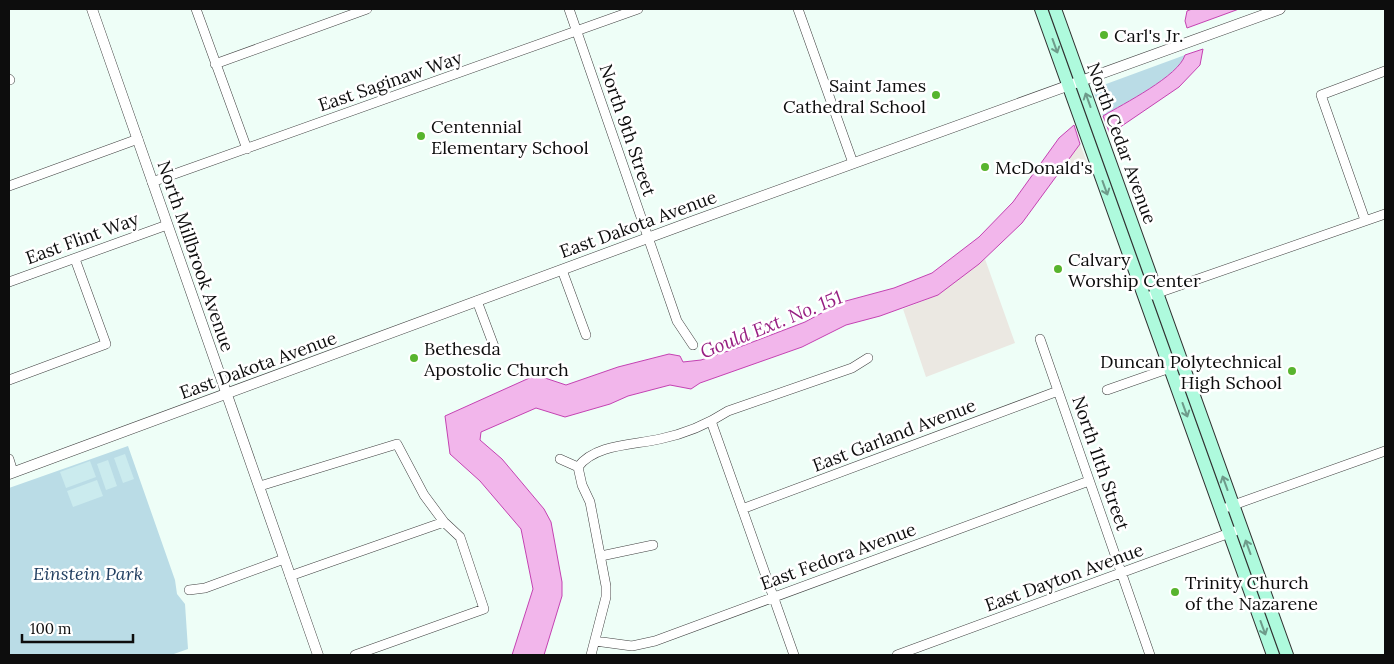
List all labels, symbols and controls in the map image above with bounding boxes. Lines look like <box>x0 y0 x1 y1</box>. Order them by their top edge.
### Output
place label: Carl's Jr. <box>1114 24 1183 47</box>
marker: Carl's Jr. <box>1098 29 1110 41</box>
one-way arrow <box>1051 38 1060 54</box>
street label: East Saginaw Way <box>315 45 465 116</box>
street label: North Cedar Avenue <box>1082 59 1162 227</box>
street label: North 9th Street <box>595 61 661 199</box>
place label: Saint James Cathedral School <box>783 74 926 118</box>
marker: Saint James Cathedral School <box>930 89 942 101</box>
one-way arrow <box>1083 93 1092 109</box>
place label: Centennial Elementary School <box>431 115 589 159</box>
marker: Centennial Elementary School <box>415 130 427 142</box>
place label: McDonald's <box>995 156 1093 179</box>
street label: North Millbrook Avenue <box>152 157 240 355</box>
marker: McDonald's <box>979 161 991 173</box>
one-way arrow <box>1101 180 1111 196</box>
street label: East Dakota Avenue <box>556 185 720 263</box>
street label: East Flint Way <box>22 207 142 269</box>
place label: Calvary Worship Center <box>1068 248 1201 292</box>
marker: Calvary Worship Center <box>1052 263 1064 275</box>
water label: Gould Ext. No. 151 <box>696 285 846 363</box>
street label: East Dakota Avenue <box>176 326 340 404</box>
place label: Bethesda Apostolic Church <box>423 337 569 381</box>
place label: Duncan Polytechnical High School <box>1100 350 1282 394</box>
marker: Bethesda Apostolic Church <box>408 352 420 364</box>
marker: Duncan Polytechnical High School <box>1286 365 1298 377</box>
street label: East Garland Avenue <box>809 393 979 477</box>
street label: North 11th Street <box>1067 393 1135 533</box>
one-way arrow <box>1181 401 1190 417</box>
one-way arrow <box>1220 475 1229 491</box>
street label: East Fedora Avenue <box>757 517 919 595</box>
street label: East Dayton Avenue <box>982 538 1147 616</box>
one-way arrow <box>1243 539 1252 555</box>
park label: Einstein Park <box>33 562 143 585</box>
place label: Trinity Church of the Nazarene <box>1185 571 1318 615</box>
marker: Trinity Church of the Nazarene <box>1169 586 1181 598</box>
scale bar <box>22 612 134 644</box>
text: 100 m <box>30 619 71 638</box>
one-way arrow <box>1259 620 1268 636</box>

